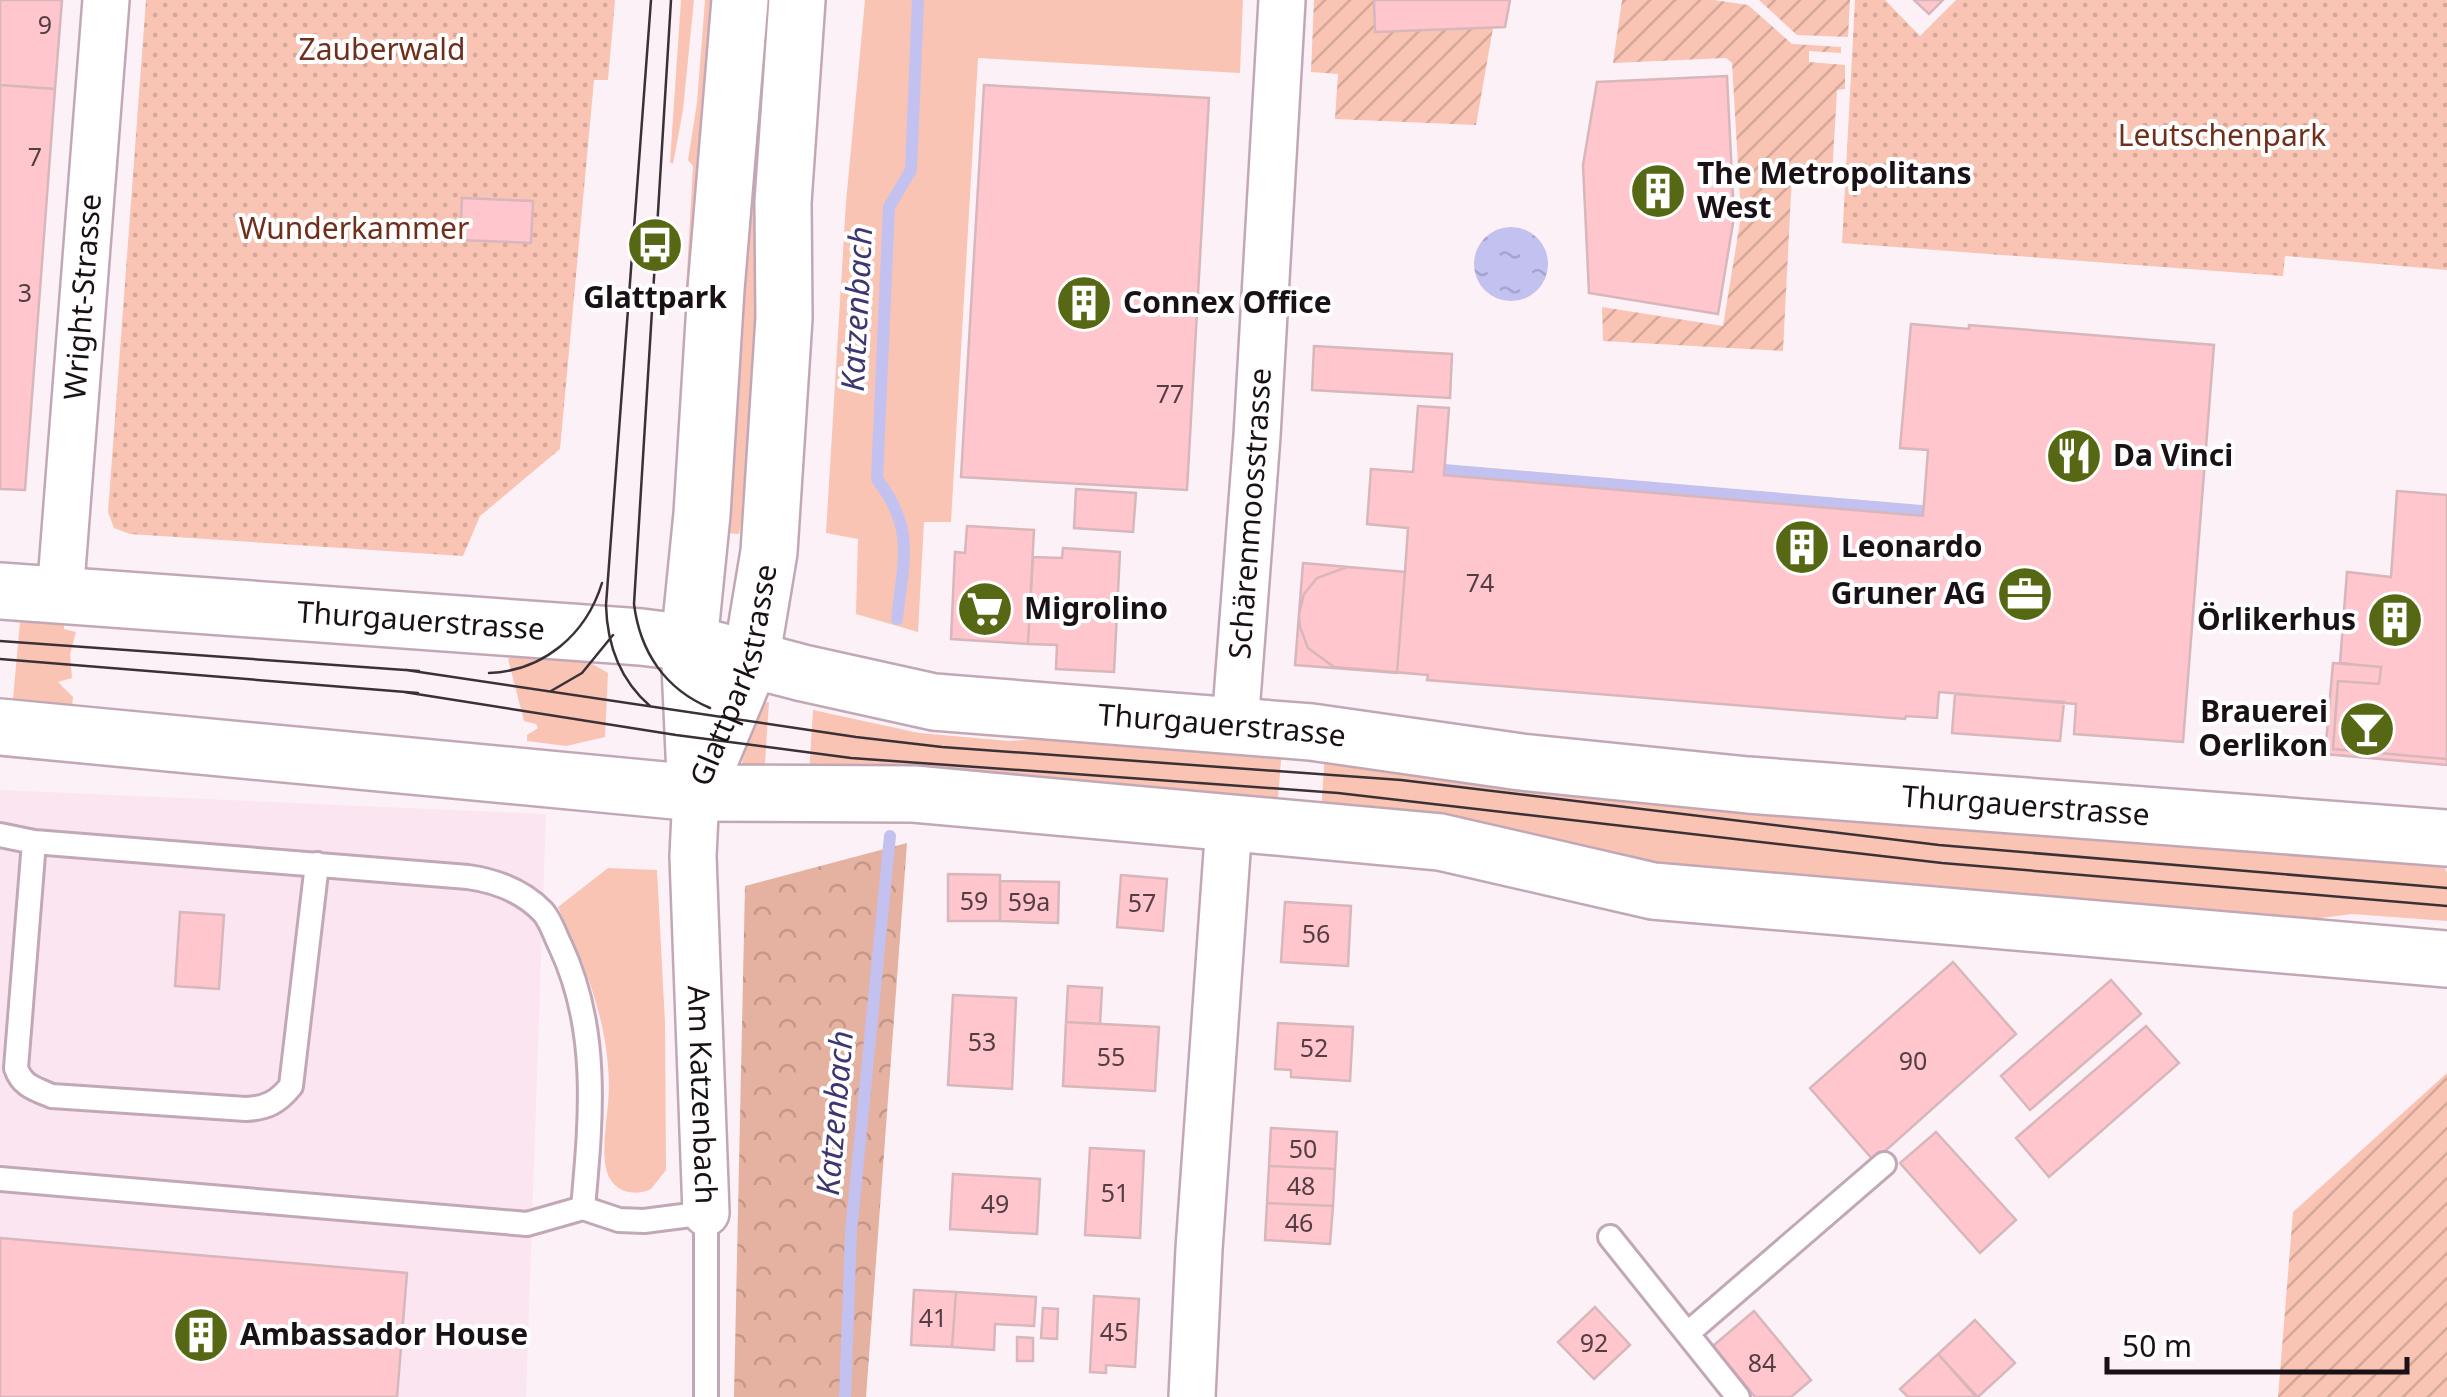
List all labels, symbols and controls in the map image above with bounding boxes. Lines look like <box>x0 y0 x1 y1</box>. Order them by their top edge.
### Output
house number: 9 <box>38 7 52 41</box>
park label: Zauberwald <box>299 28 465 69</box>
park label: Leutschenpark <box>2118 114 2326 155</box>
house number: 7 <box>28 139 42 173</box>
place label: The Metropolitans West <box>1697 152 1971 227</box>
building icon: The Metropolitans West <box>1628 161 1688 221</box>
street label: Wright-Strasse <box>53 192 110 401</box>
park label: Wunderkammer <box>239 207 469 248</box>
bus stop icon: Glattpark <box>625 215 685 275</box>
water label: Katzenbach <box>830 225 881 393</box>
building icon: Connex Office <box>1054 273 1114 333</box>
house number: 3 <box>18 275 32 309</box>
place label: Glattpark <box>583 276 727 317</box>
place label: Connex Office <box>1123 281 1332 322</box>
street label: Schärenmoosstrasse <box>1218 367 1280 661</box>
house number: 77 <box>1156 376 1184 410</box>
restaurant icon: Da Vinci <box>2044 426 2104 486</box>
place label: Da Vinci <box>2113 434 2233 475</box>
building icon: Leonardo <box>1772 517 1832 577</box>
place label: Leonardo <box>1841 525 1982 566</box>
street label: Glattparkstrasse <box>679 561 786 792</box>
office icon: Gruner AG <box>1995 564 2055 624</box>
house number: 74 <box>1466 565 1494 599</box>
place label: Gruner AG <box>1831 572 1986 613</box>
supermarket icon: Migrolino <box>955 579 1015 639</box>
place label: Migrolino <box>1024 587 1168 628</box>
street label: Thurgauerstrasse <box>296 590 546 649</box>
building icon: Örlikerhus <box>2365 590 2425 650</box>
place label: Örlikerhus <box>2197 598 2356 639</box>
place label: Brauerei Oerlikon <box>2198 690 2328 765</box>
street label: Thurgauerstrasse <box>1097 693 1349 756</box>
bar icon: Brauerei Oerlikon <box>2337 699 2397 759</box>
street label: Thurgauerstrasse <box>1900 775 2151 834</box>
house number: 59 <box>960 883 988 917</box>
house number: 59a <box>1008 884 1050 918</box>
house number: 57 <box>1128 885 1156 919</box>
house number: 56 <box>1302 916 1330 950</box>
street label: Am Katzenbach <box>679 984 728 1205</box>
house number: 53 <box>968 1024 996 1058</box>
water label: Katzenbach <box>805 1029 862 1197</box>
house number: 52 <box>1300 1030 1328 1064</box>
house number: 55 <box>1097 1039 1125 1073</box>
house number: 90 <box>1899 1043 1927 1077</box>
house number: 50 <box>1289 1131 1317 1165</box>
house number: 48 <box>1287 1168 1315 1202</box>
house number: 51 <box>1101 1175 1129 1209</box>
house number: 49 <box>981 1186 1009 1220</box>
house number: 46 <box>1285 1205 1313 1239</box>
house number: 41 <box>919 1300 947 1334</box>
building icon: Ambassador House <box>171 1305 231 1365</box>
scale bar <box>2107 1312 2407 1374</box>
place label: Ambassador House <box>240 1313 528 1354</box>
house number: 45 <box>1100 1314 1128 1348</box>
house number: 92 <box>1580 1325 1608 1359</box>
text: 50 m <box>2122 1325 2192 1366</box>
house number: 84 <box>1748 1345 1776 1379</box>

